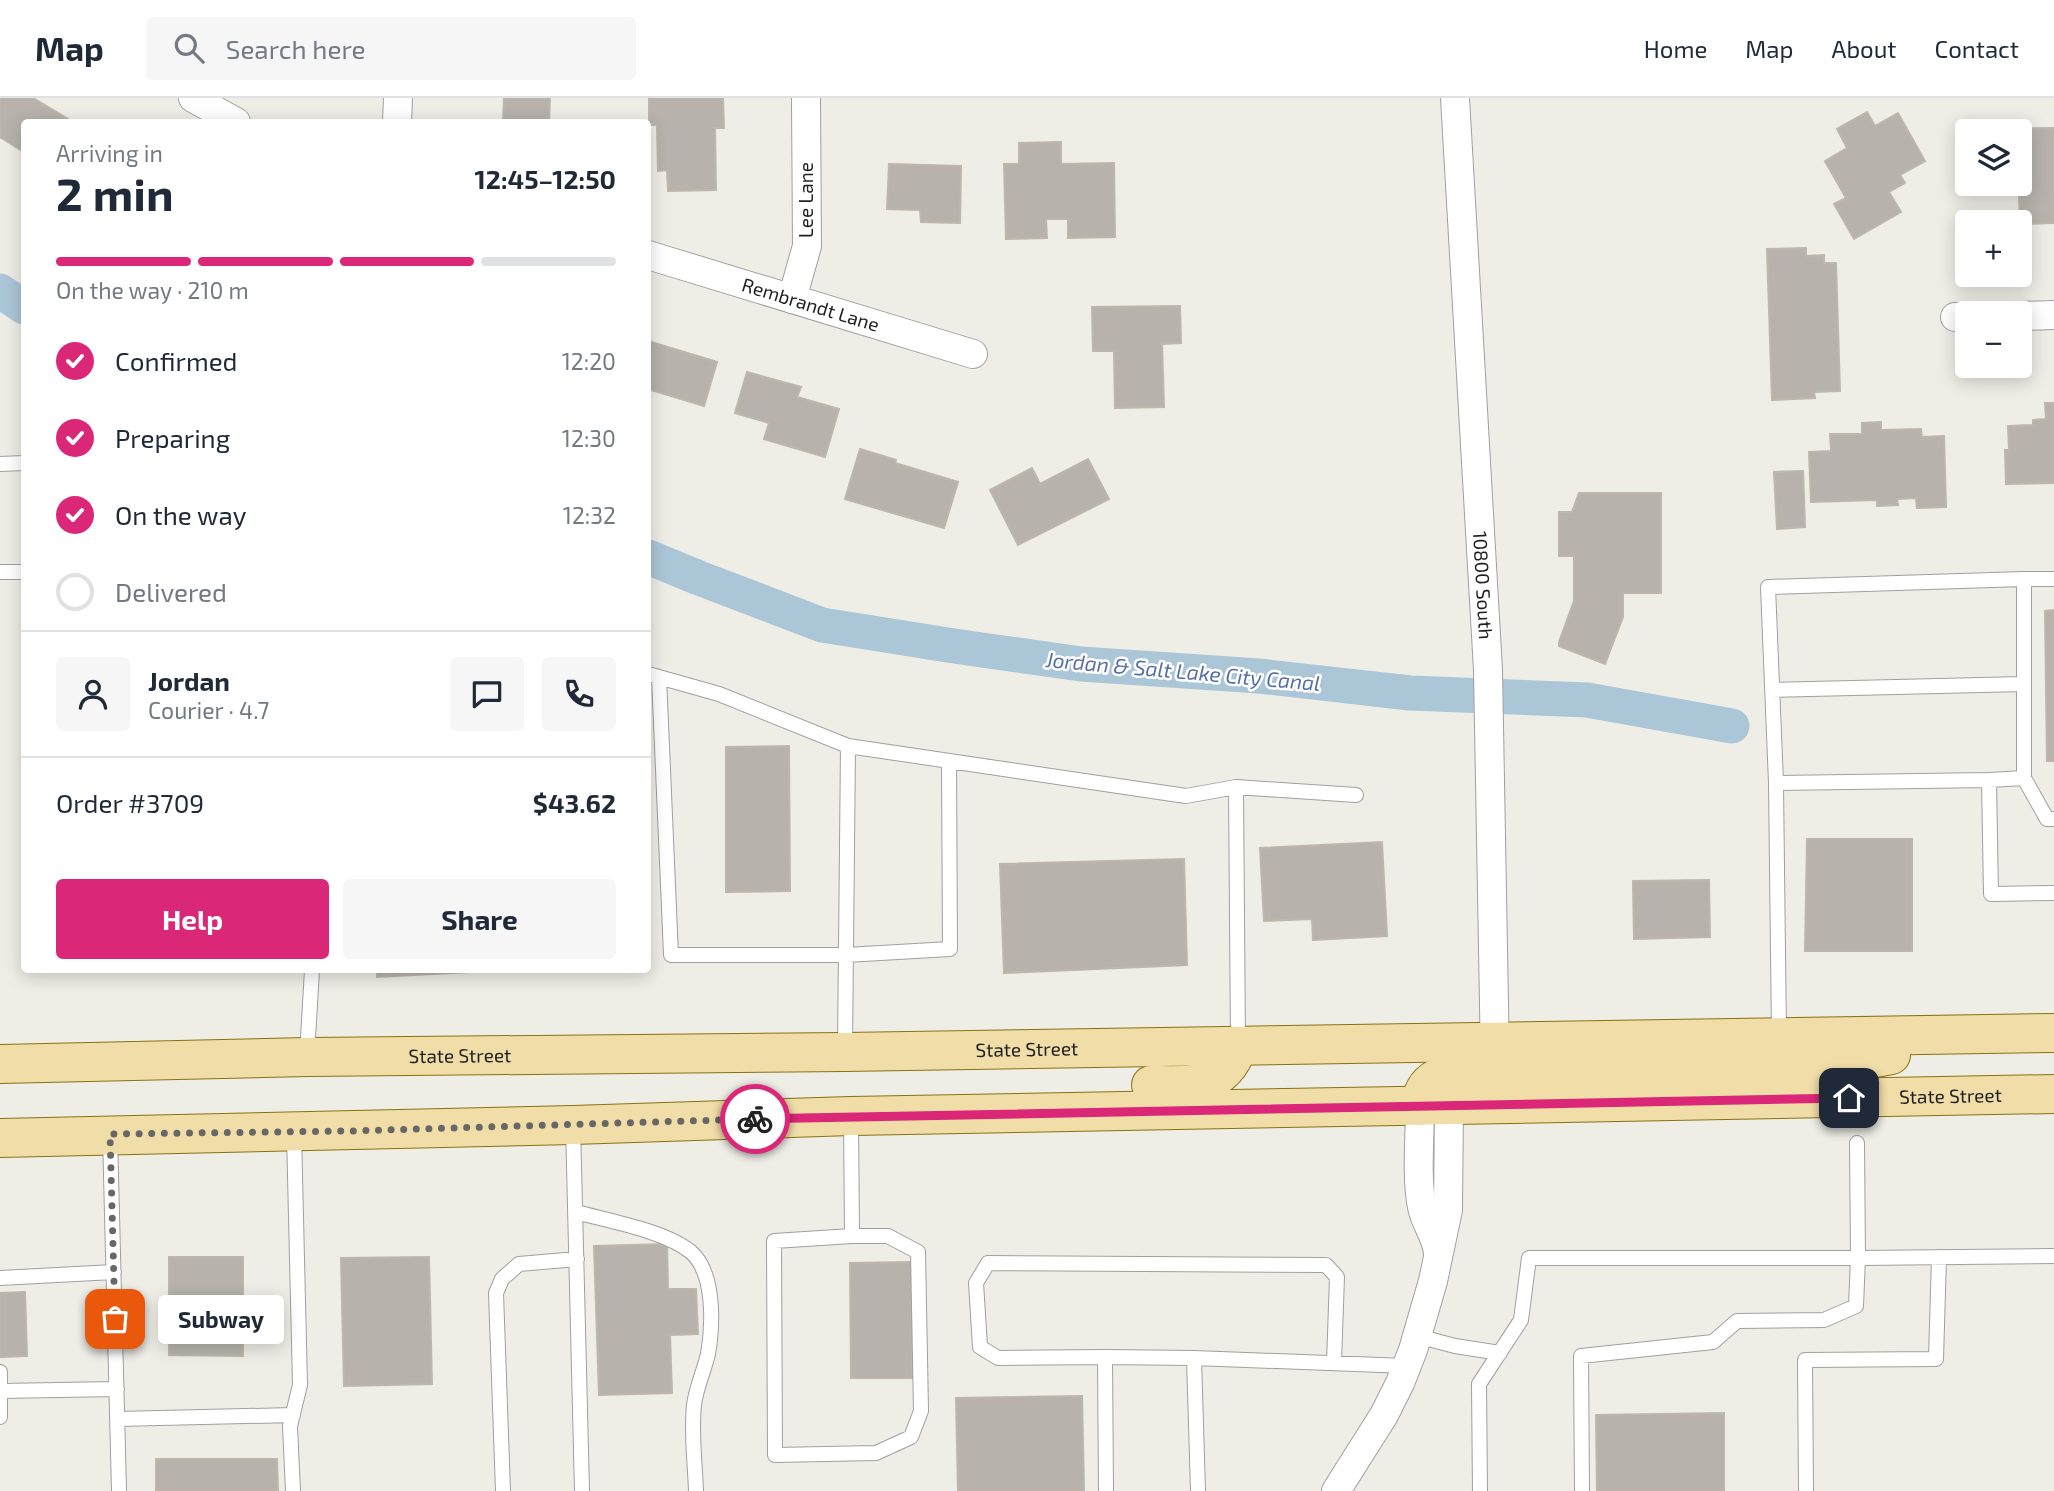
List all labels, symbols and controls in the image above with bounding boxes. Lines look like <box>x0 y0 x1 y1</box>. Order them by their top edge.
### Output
search box <box>146 17 636 80</box>
text: Map <box>35 28 104 68</box>
icon: search <box>170 29 208 67</box>
text: Search here <box>226 33 365 64</box>
text: Home <box>1644 34 1707 63</box>
text: Map <box>1745 34 1793 63</box>
text: About <box>1831 34 1897 63</box>
text: Contact <box>1935 34 2019 63</box>
map controls <box>1955 119 2032 378</box>
button: layers <box>1955 119 2032 196</box>
text: Arriving in <box>56 139 163 167</box>
street label: Lee Lane <box>794 162 817 238</box>
text: 12:45–12:50 <box>475 163 616 194</box>
text: 2 min <box>56 165 174 220</box>
button: + <box>1955 210 2032 287</box>
street label: Rembrandt Lane <box>739 272 882 336</box>
text: On the way · 210 m <box>56 276 249 304</box>
button: − <box>1955 301 2032 378</box>
icon: check <box>56 342 94 380</box>
text: Confirmed <box>115 345 238 376</box>
text: 12:20 <box>562 347 616 375</box>
icon: check <box>56 419 94 457</box>
text: Preparing <box>115 422 230 453</box>
text: 12:30 <box>562 424 616 452</box>
icon: check <box>56 496 94 534</box>
text: On the way <box>115 499 246 530</box>
text: 12:32 <box>563 501 616 529</box>
street label: 10800 South <box>1469 530 1498 640</box>
text: Delivered <box>115 576 227 607</box>
water label: Jordan & Salt Lake City Canal <box>1044 646 1321 696</box>
button: person <box>56 657 130 731</box>
button: chat <box>450 657 524 731</box>
button: phone <box>542 657 616 731</box>
text: Jordan <box>148 665 230 696</box>
text: Courier · 4.7 <box>148 696 269 724</box>
text: Order #3709 <box>56 787 204 818</box>
text: $43.62 <box>533 787 616 818</box>
button: Help <box>56 879 329 959</box>
button: Share <box>343 879 616 959</box>
street label: State Street <box>975 1036 1078 1061</box>
street label: State Street <box>408 1043 511 1067</box>
pin <box>1819 1068 1879 1128</box>
icon: home <box>1830 1079 1868 1117</box>
street label: State Street <box>1899 1083 2002 1108</box>
courier <box>720 1084 790 1154</box>
icon: bike <box>736 1100 774 1138</box>
pin <box>85 1289 145 1349</box>
callout: Subway <box>157 1294 283 1344</box>
icon: bag <box>96 1300 134 1338</box>
text: Subway <box>178 1305 264 1333</box>

